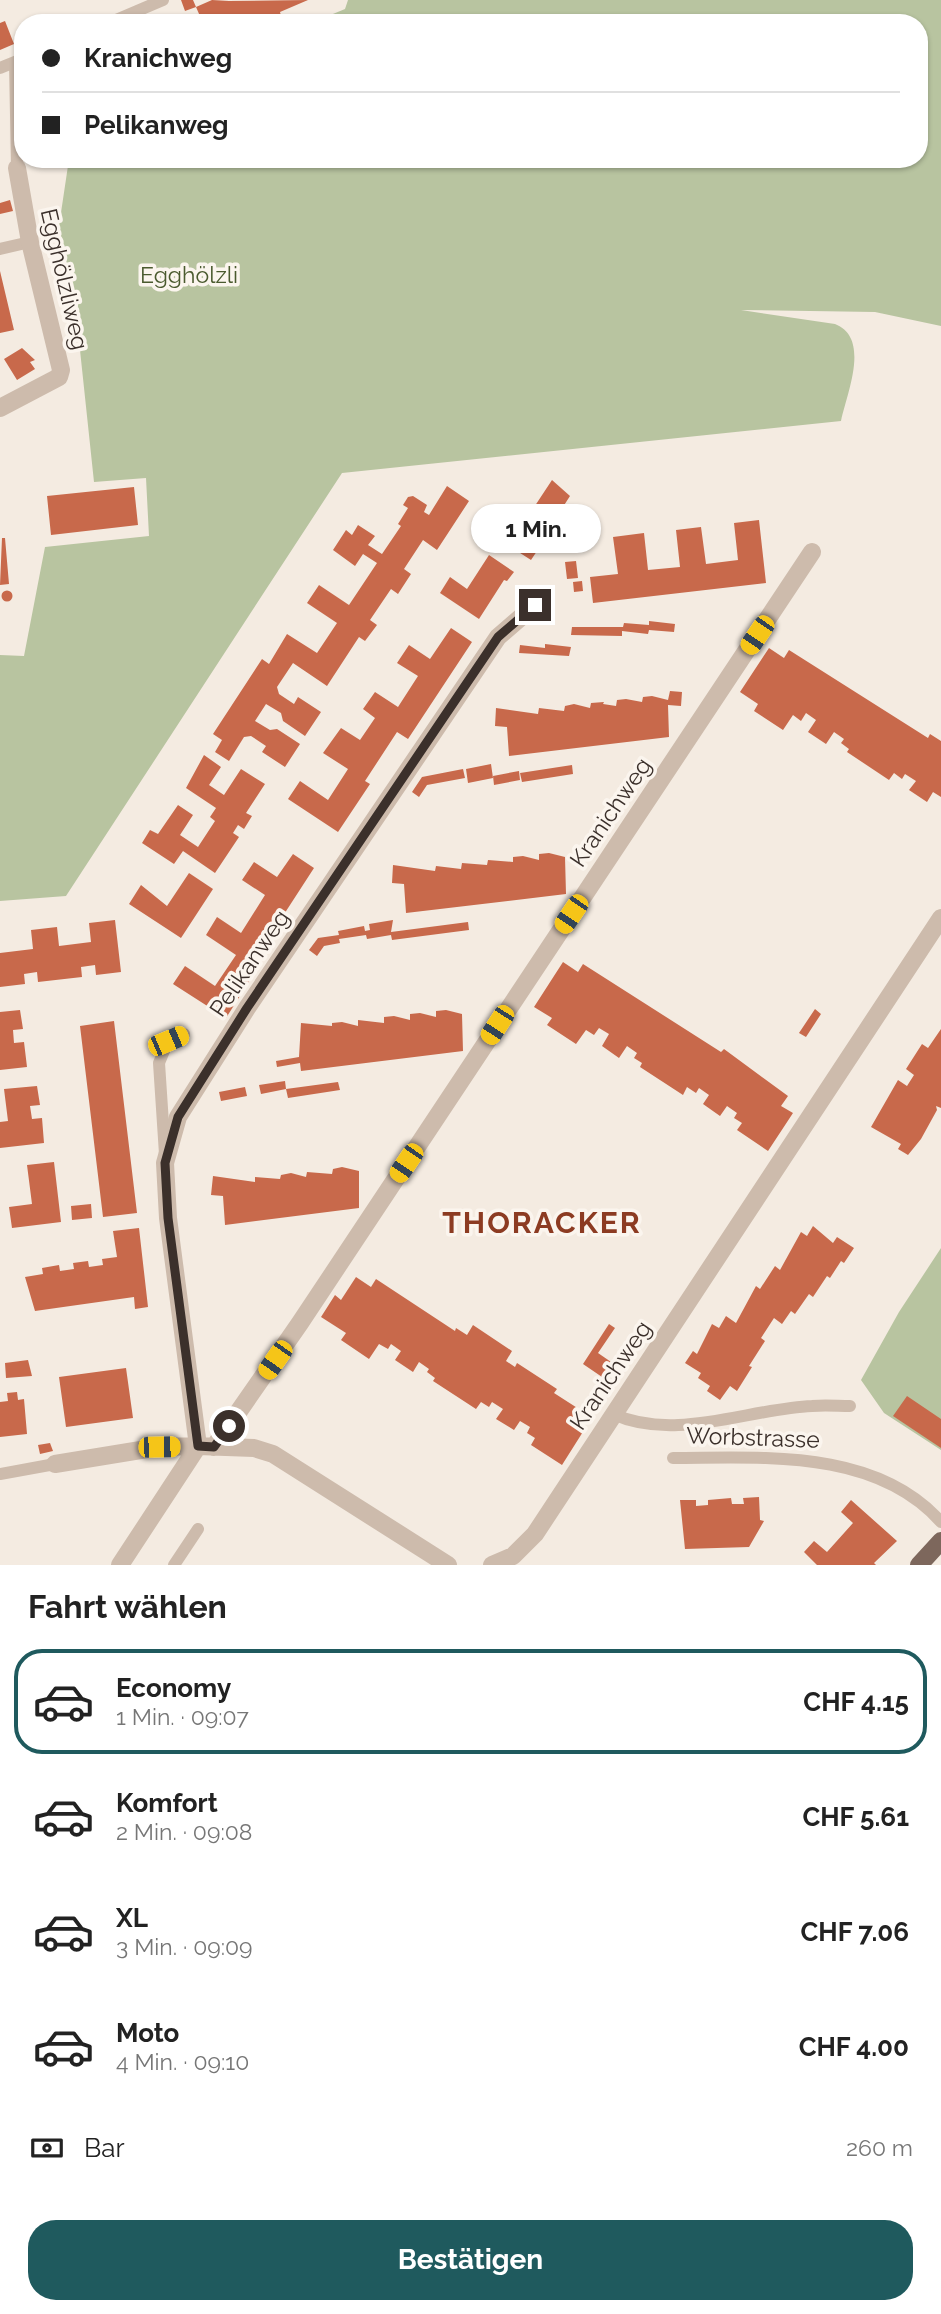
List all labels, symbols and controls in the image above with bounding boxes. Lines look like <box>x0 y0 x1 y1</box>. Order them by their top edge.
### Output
text: Kranichweg <box>84 43 232 73</box>
text: Pelikanweg <box>84 110 229 140</box>
street label: Egghölzliweg <box>36 206 94 352</box>
park label: Egghölzli <box>140 261 238 288</box>
callout: 1 Min. <box>470 504 600 552</box>
text: 1 Min. <box>505 515 567 542</box>
route end <box>519 589 551 621</box>
car <box>737 612 778 658</box>
street label: Kranichweg <box>564 752 656 872</box>
car <box>551 891 592 937</box>
street label: Pelikanweg <box>204 905 294 1021</box>
car <box>477 1002 518 1048</box>
car <box>145 1023 192 1059</box>
car <box>386 1140 427 1186</box>
district label: THORACKER <box>442 1205 642 1240</box>
street label: Kranichweg <box>564 1315 656 1435</box>
car <box>255 1337 296 1383</box>
route start <box>213 1410 245 1442</box>
street label: Worbstrasse <box>686 1421 820 1453</box>
car <box>138 1436 181 1458</box>
text: Fahrt wählen <box>28 1588 227 1625</box>
icon: car <box>32 1670 95 1733</box>
text: Economy <box>116 1673 231 1703</box>
text: CHF 4.15 <box>803 1687 909 1717</box>
text: 1 Min. · 09:07 <box>116 1703 249 1730</box>
icon: car <box>32 1785 95 1848</box>
text: Komfort <box>116 1788 218 1818</box>
text: CHF 5.61 <box>802 1802 909 1832</box>
text: 2 Min. · 09:08 <box>116 1818 252 1845</box>
icon: car <box>32 1900 95 1963</box>
text: XL <box>116 1903 148 1933</box>
text: CHF 7.06 <box>801 1917 909 1947</box>
text: 3 Min. · 09:09 <box>116 1933 253 1960</box>
icon: car <box>32 2015 95 2078</box>
text: Moto <box>116 2018 179 2048</box>
text: CHF 4.00 <box>799 2032 909 2062</box>
text: 4 Min. · 09:10 <box>116 2048 249 2075</box>
icon: cash <box>28 2129 66 2167</box>
text: Bar <box>84 2133 125 2163</box>
text: 260 m <box>846 2134 913 2161</box>
button: Bestätigen <box>28 2220 913 2300</box>

